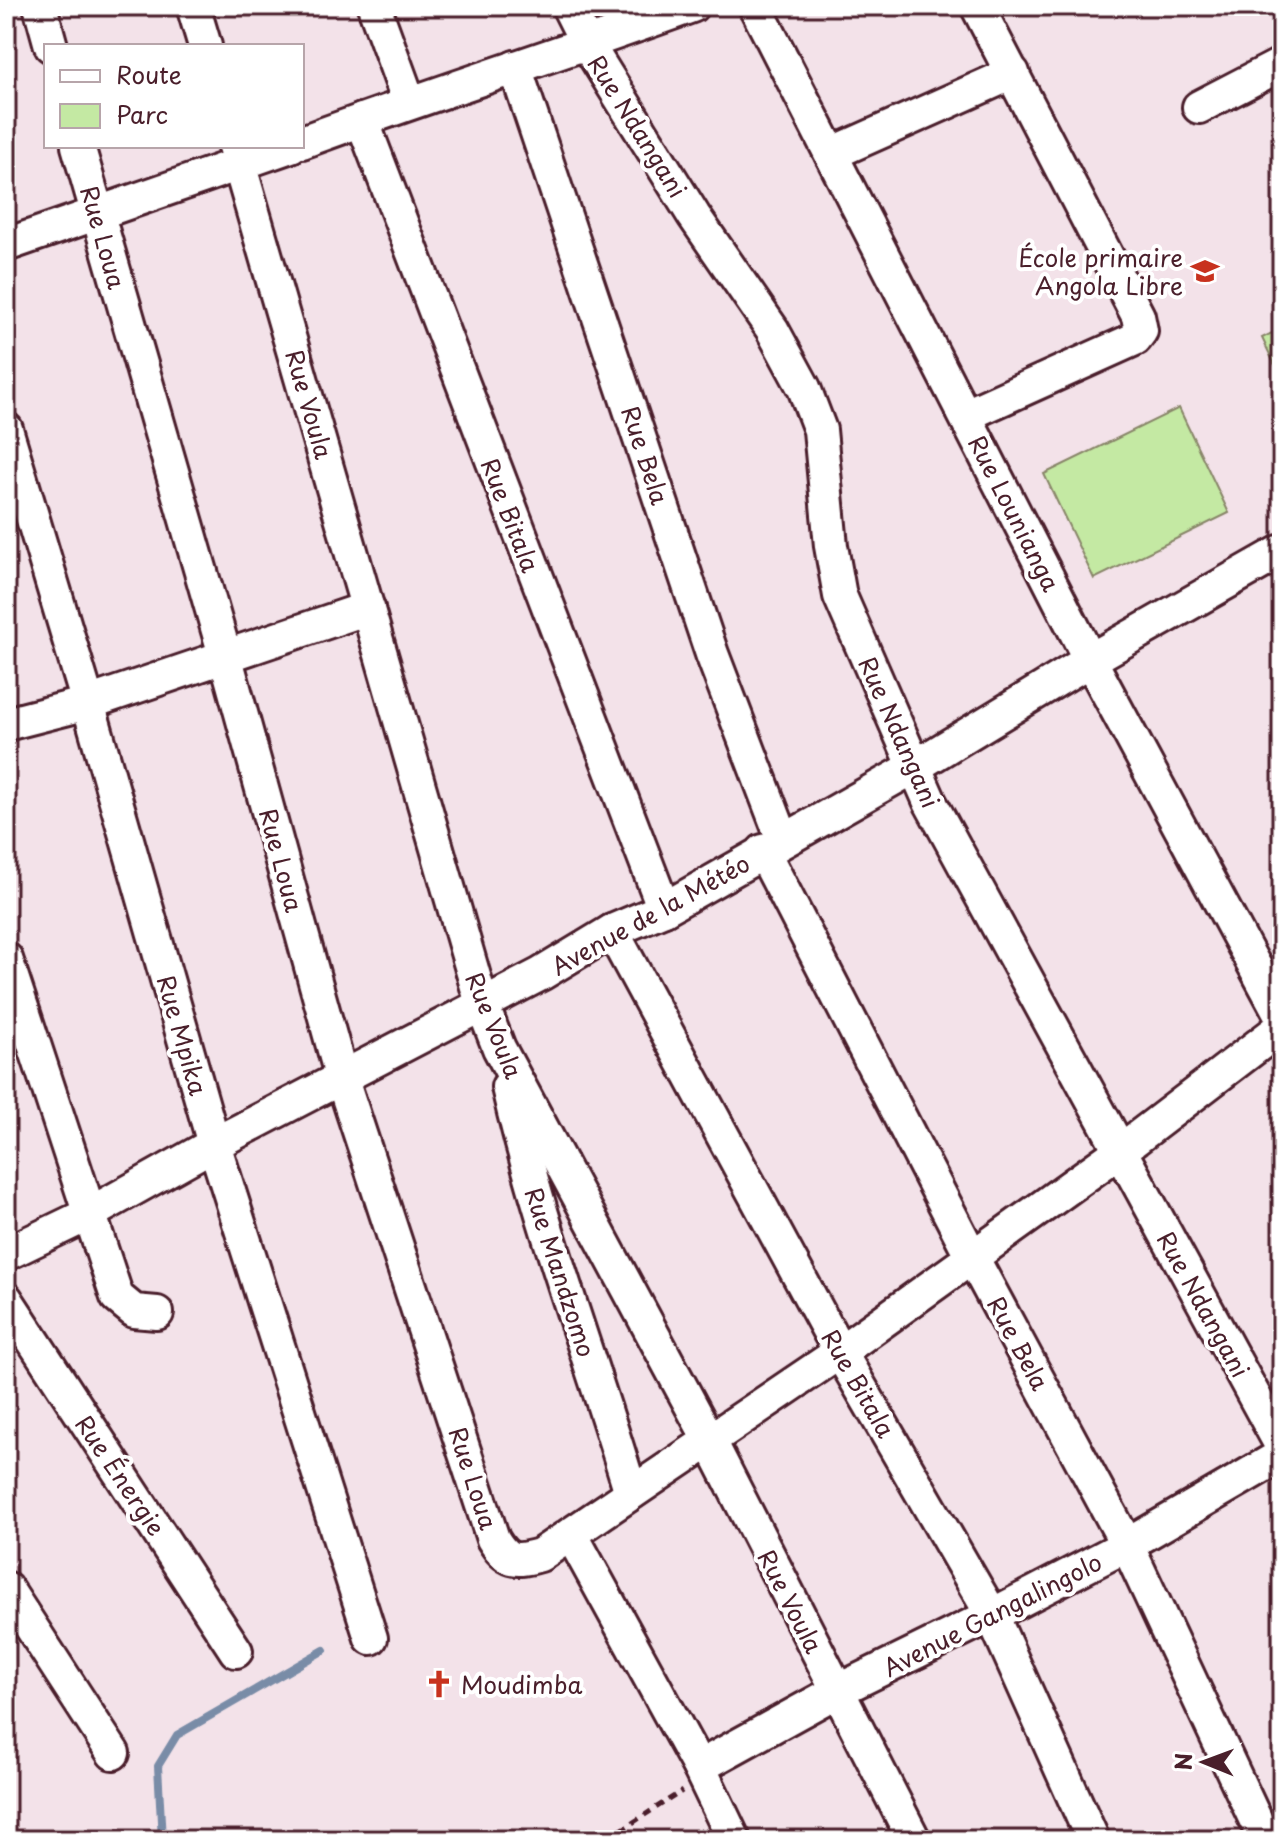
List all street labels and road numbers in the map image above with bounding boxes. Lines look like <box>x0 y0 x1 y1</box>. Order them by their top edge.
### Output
street label: Rue Ndangani <box>580 48 696 204</box>
street label: Rue Loua <box>72 181 136 293</box>
street label: Rue Voula <box>277 345 343 463</box>
street label: Rue Bela <box>613 401 679 509</box>
street label: Rue Lounianga <box>960 429 1070 597</box>
street label: Rue Bitala <box>473 453 549 577</box>
street label: Rue Ndangani <box>851 651 949 813</box>
street label: Rue Loua <box>251 804 313 916</box>
street label: Avenue de la Météo <box>544 844 756 984</box>
street label: Rue Voula <box>457 966 533 1084</box>
street label: Rue Mpika <box>149 971 217 1099</box>
street label: Rue Mandzomo <box>517 1183 605 1361</box>
street label: Rue Ndangani <box>1149 1224 1259 1384</box>
street label: Rue Bela <box>979 1290 1059 1396</box>
street label: Rue Bitala <box>813 1322 905 1444</box>
street label: Rue Énergie <box>67 1407 175 1543</box>
street label: Rue Loua <box>441 1422 507 1534</box>
street label: Rue Voula <box>750 1543 832 1659</box>
street label: Avenue Gangalingolo <box>876 1543 1108 1685</box>

